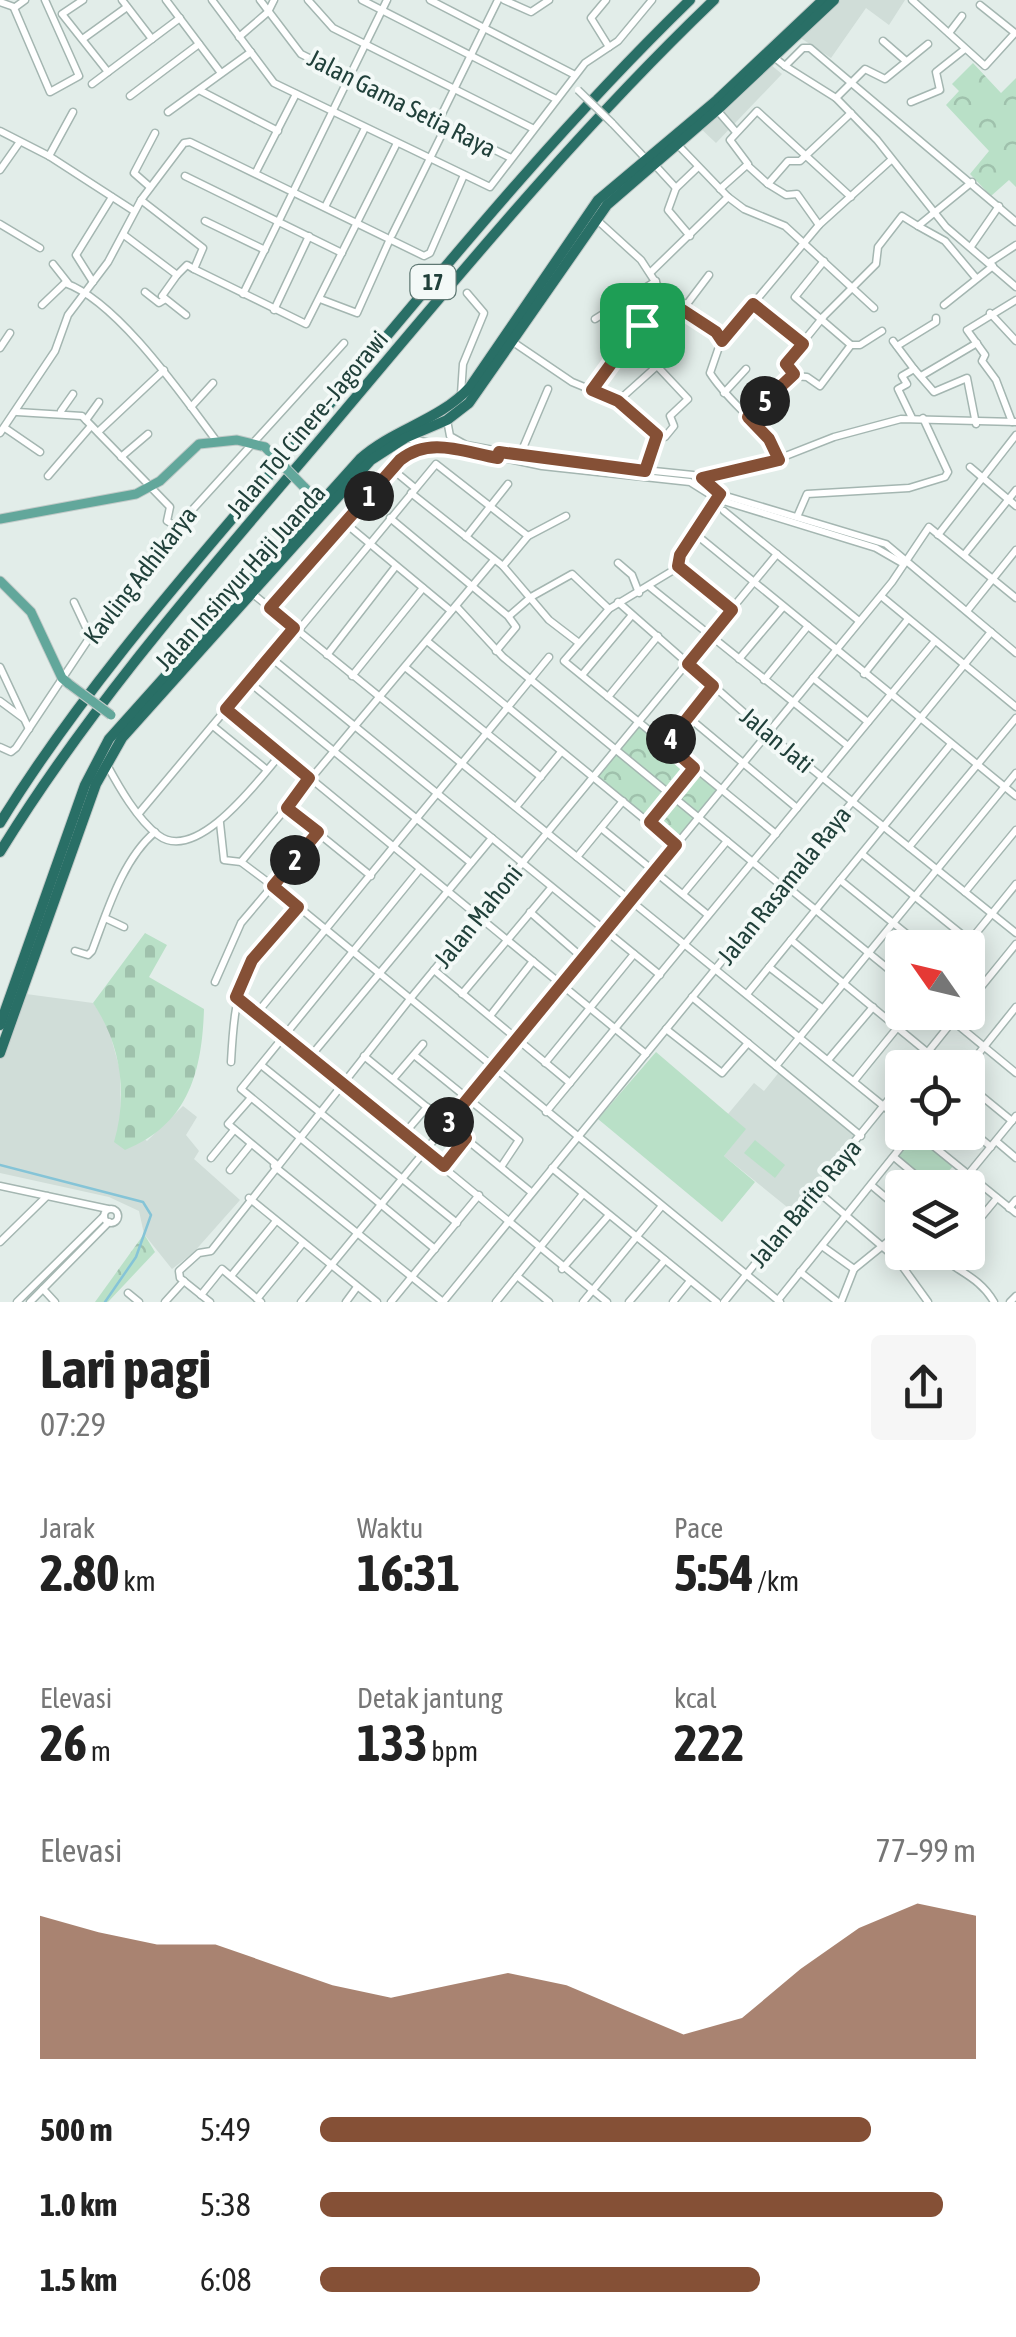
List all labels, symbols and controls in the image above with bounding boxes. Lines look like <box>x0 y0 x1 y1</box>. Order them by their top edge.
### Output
street label: Jalan Gama Setia Raya <box>303 44 501 162</box>
road number: 17 <box>410 265 456 299</box>
pin <box>600 283 685 368</box>
icon: arrive <box>615 298 670 353</box>
street label: Jalan Tol Cinere–Jagorawi <box>221 325 393 523</box>
pin: 5 <box>740 376 790 426</box>
text: 5 <box>758 385 772 417</box>
pin: 1 <box>344 471 394 521</box>
street label: Jalan Insinyur Haji Juanda <box>149 478 331 676</box>
text: 1 <box>362 480 376 512</box>
street label: Kavling Adhikarya <box>78 501 202 649</box>
street label: Jalan Jati <box>735 702 819 778</box>
pin: 4 <box>646 714 696 764</box>
text: 4 <box>664 723 678 755</box>
street label: Jalan Rasamala Raya <box>712 800 856 970</box>
pin: 2 <box>270 835 320 885</box>
text: 2 <box>288 844 302 876</box>
street label: Jalan Mahoni <box>428 859 528 973</box>
north arrow <box>885 930 985 1030</box>
map controls <box>885 930 985 1270</box>
button: locate <box>885 1050 985 1150</box>
pin: 3 <box>424 1097 474 1147</box>
text: 3 <box>442 1106 456 1138</box>
street label: Jalan Barito Raya <box>744 1134 866 1272</box>
button: layers <box>885 1170 985 1270</box>
button: share <box>871 1335 976 1440</box>
text: Lari pagi <box>40 1337 211 1400</box>
text: 07:29 <box>40 1406 106 1443</box>
text: Jarak <box>40 1512 95 1544</box>
text: Waktu <box>357 1512 423 1544</box>
text: Pace <box>674 1512 723 1544</box>
text: 2.80 <box>40 1544 119 1602</box>
text: 16:31 <box>357 1544 460 1602</box>
text: 5:54 <box>674 1544 753 1602</box>
text: km <box>119 1565 156 1597</box>
text: /km <box>753 1565 799 1597</box>
text: Elevasi <box>40 1682 112 1714</box>
text: Detak jantung <box>357 1682 503 1714</box>
text: kcal <box>674 1682 717 1714</box>
text: 26 <box>40 1714 87 1772</box>
text: 133 <box>357 1714 428 1772</box>
text: 222 <box>674 1714 745 1772</box>
text: m <box>87 1735 111 1767</box>
text: bpm <box>428 1735 478 1767</box>
text: Elevasi <box>40 1832 122 1869</box>
text: 77–99 m <box>876 1832 976 1869</box>
text: 500 m <box>40 2111 113 2148</box>
text: 5:49 <box>200 2111 251 2148</box>
text: 1.0 km <box>40 2186 117 2223</box>
text: 5:38 <box>200 2186 251 2223</box>
text: 1.5 km <box>40 2261 117 2298</box>
text: 6:08 <box>200 2261 251 2298</box>

